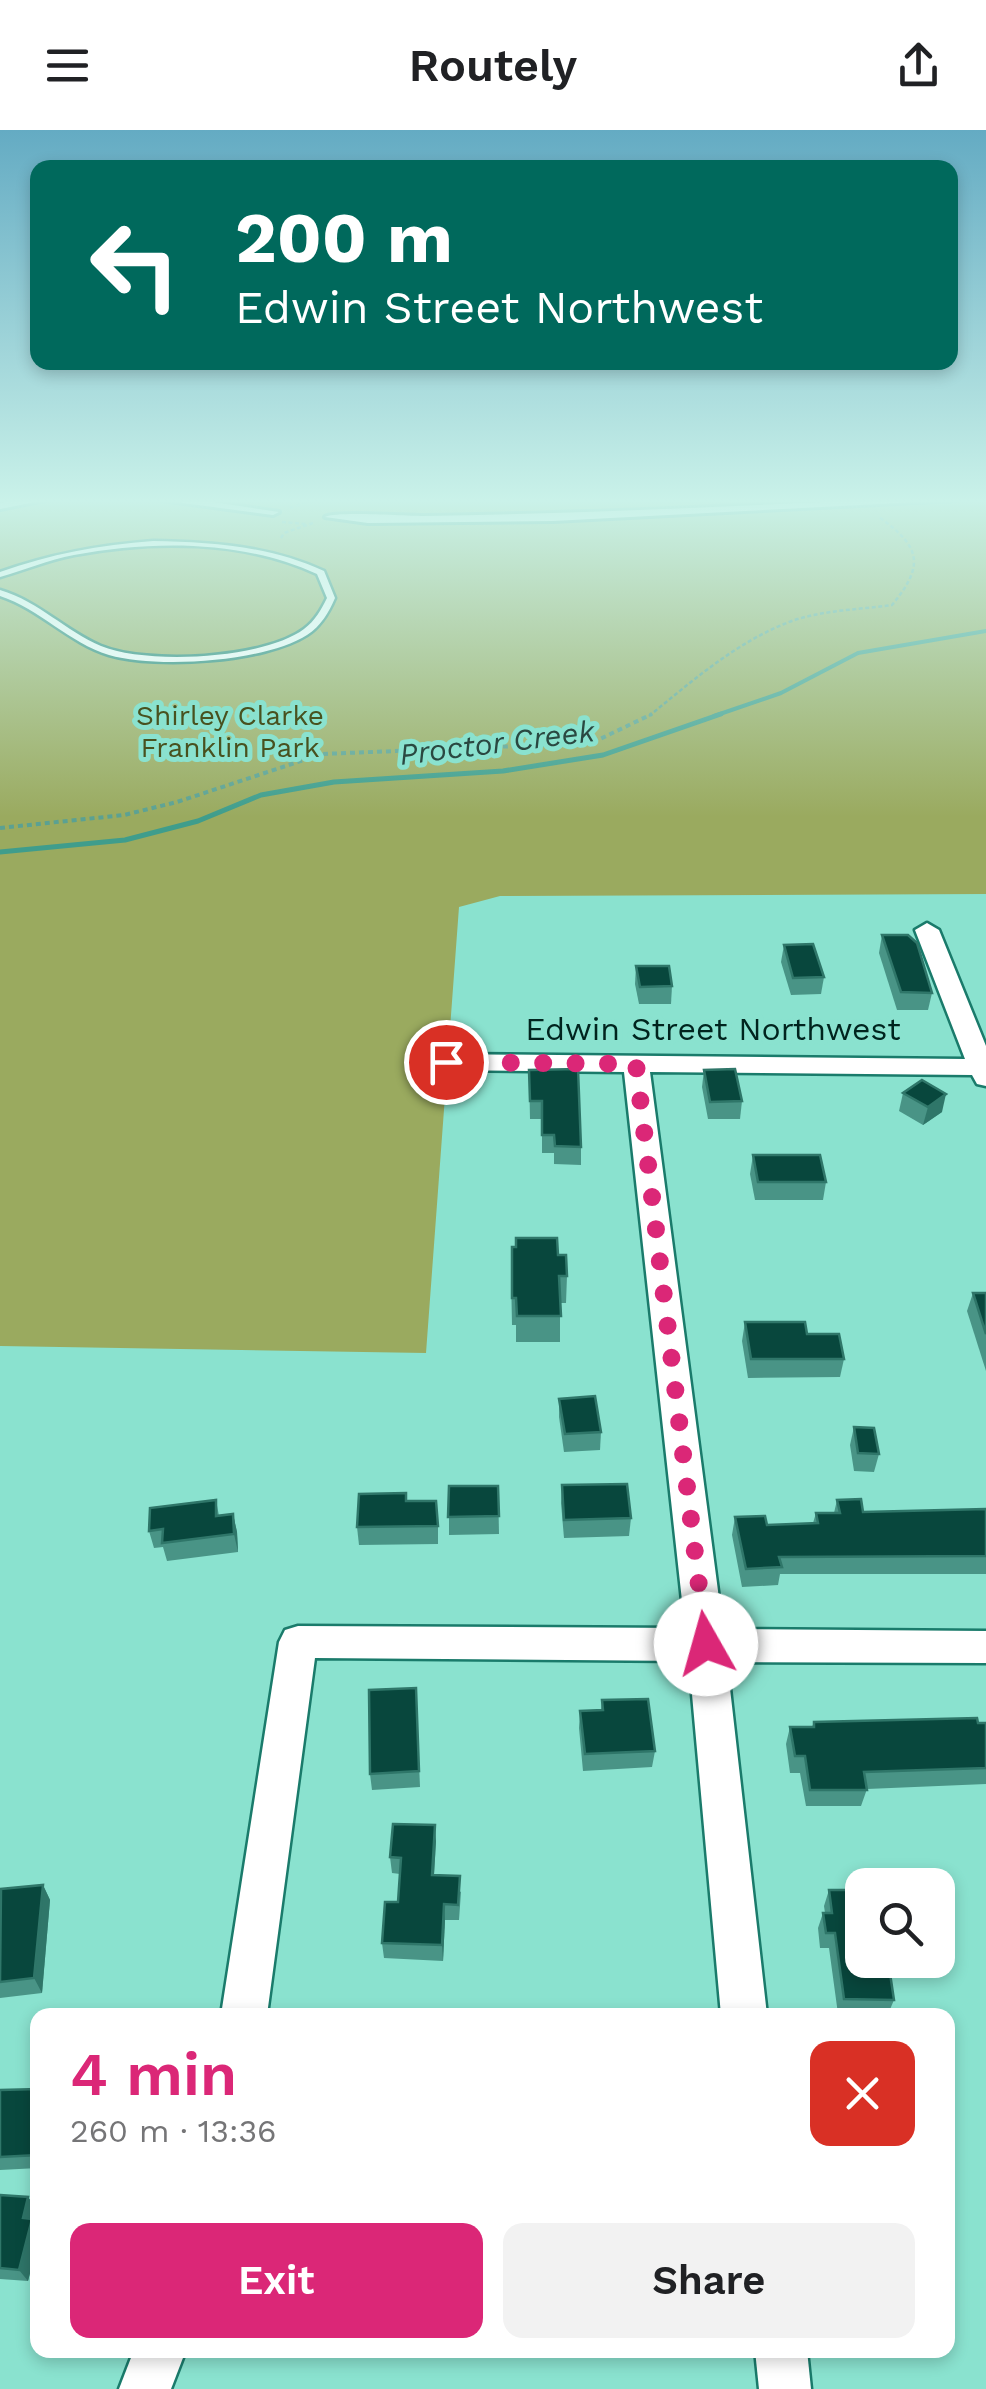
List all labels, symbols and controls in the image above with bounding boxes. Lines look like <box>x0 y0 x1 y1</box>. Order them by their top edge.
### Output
icon: menu <box>40 38 95 93</box>
icon: share <box>891 38 946 93</box>
text: Routely <box>409 39 577 92</box>
text: 200 m <box>235 197 453 279</box>
icon: left <box>70 200 200 330</box>
text: Edwin Street Northwest <box>235 281 763 334</box>
park label: Shirley Clarke Franklin Park <box>136 699 324 764</box>
water label: Proctor Creek <box>397 713 598 772</box>
street label: Edwin Street Northwest <box>525 1010 901 1048</box>
pin <box>404 1020 489 1105</box>
icon: arrive <box>419 1035 474 1090</box>
position arrow <box>654 1592 758 1696</box>
map controls <box>845 1868 955 1978</box>
button: search <box>845 1868 955 1978</box>
text: 4 min <box>70 2039 237 2110</box>
button: close <box>810 2041 915 2146</box>
text: 260 m · 13:36 <box>70 2112 277 2150</box>
button: Exit <box>70 2223 483 2338</box>
button: Share <box>503 2223 915 2338</box>

